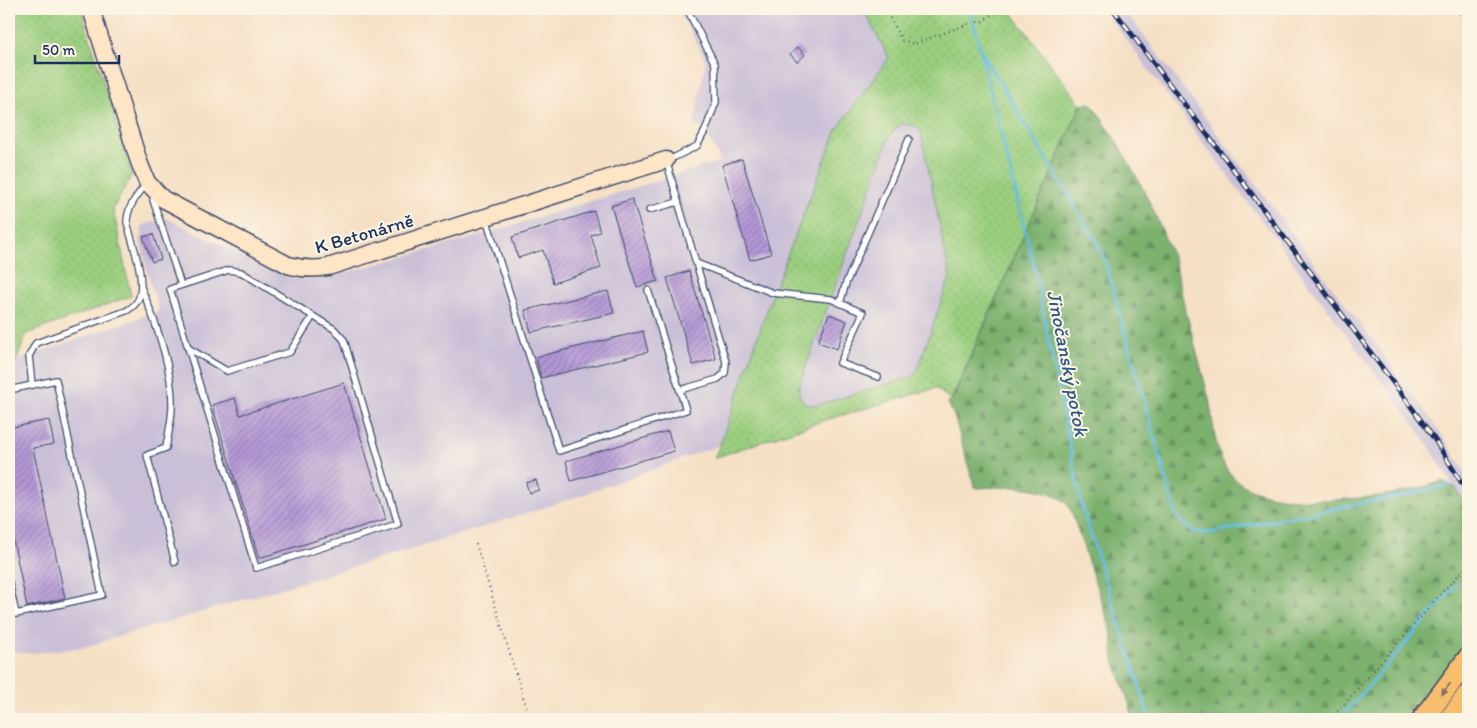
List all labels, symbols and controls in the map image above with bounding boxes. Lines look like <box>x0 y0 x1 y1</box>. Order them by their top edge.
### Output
scale bar <box>35 32 119 64</box>
text: 50 m <box>42 41 75 59</box>
street label: K Betonárně <box>312 208 416 259</box>
water label: Jinočanský potok <box>1042 288 1094 440</box>
one-way arrow <box>1441 682 1451 696</box>

